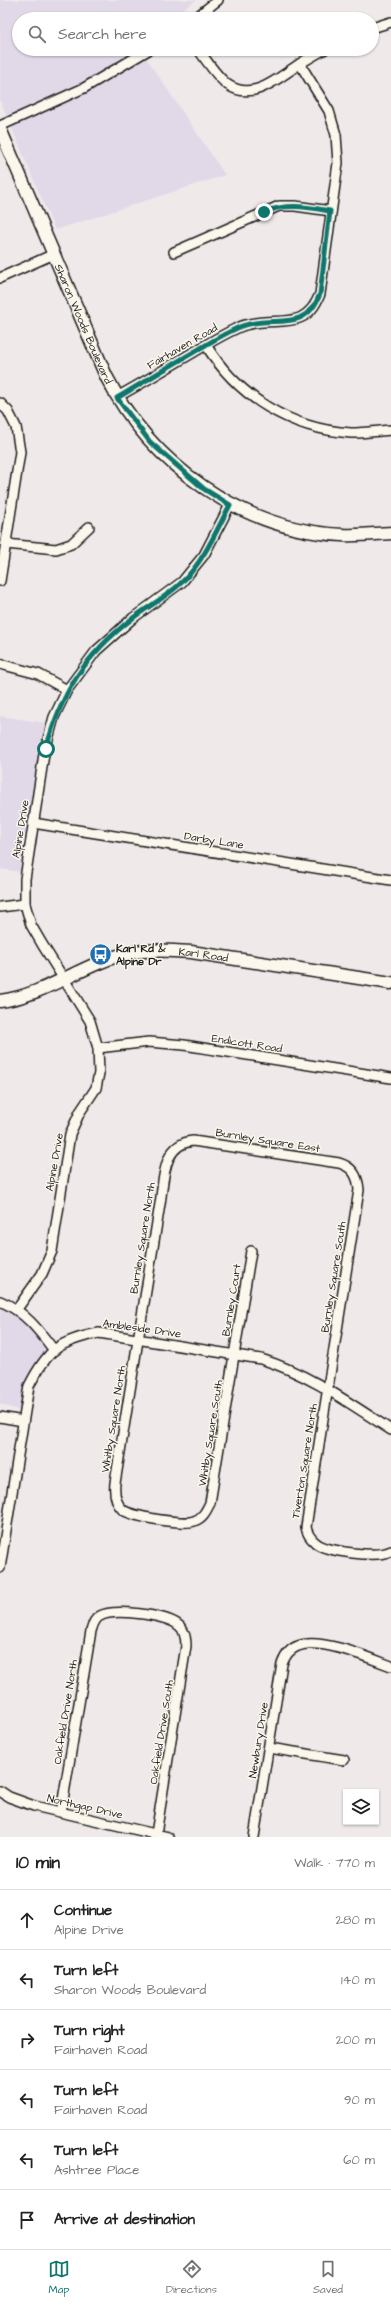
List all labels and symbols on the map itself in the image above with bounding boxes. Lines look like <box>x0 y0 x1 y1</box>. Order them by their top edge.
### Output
route end <box>255 203 273 221</box>
street label: Sharon Woods Boulevard <box>51 262 116 387</box>
street label: Fairhaven Road <box>144 320 220 373</box>
route start <box>37 740 55 758</box>
street label: Alpine Drive <box>8 799 33 859</box>
street label: Darby Lane <box>183 828 245 854</box>
bus stop icon: Karl Rd & Alpine Dr <box>87 941 113 967</box>
place label: Karl Rd & Alpine Dr <box>116 941 166 970</box>
street label: Karl Road <box>178 944 230 966</box>
street label: Endicott Road <box>211 1031 284 1057</box>
street label: Burnley Square East <box>214 1125 322 1157</box>
street label: Alpine Drive <box>42 1132 67 1192</box>
street label: Burnley Square North <box>126 1181 160 1295</box>
street label: Burnley Square South <box>317 1220 351 1334</box>
street label: Burnley Court <box>218 1262 246 1338</box>
street label: Ambleside Drive <box>102 1316 182 1341</box>
street label: Whitby Square North <box>98 1364 130 1474</box>
street label: Whitby Square South <box>195 1378 227 1488</box>
street label: Tiverton Square North <box>288 1402 321 1520</box>
street label: Oakfield Drive North <box>50 1658 81 1765</box>
street label: Oakfield Drive South <box>146 1678 177 1785</box>
street label: Newbury Drive <box>245 1701 273 1779</box>
street label: Northgap Drive <box>45 1790 124 1823</box>

